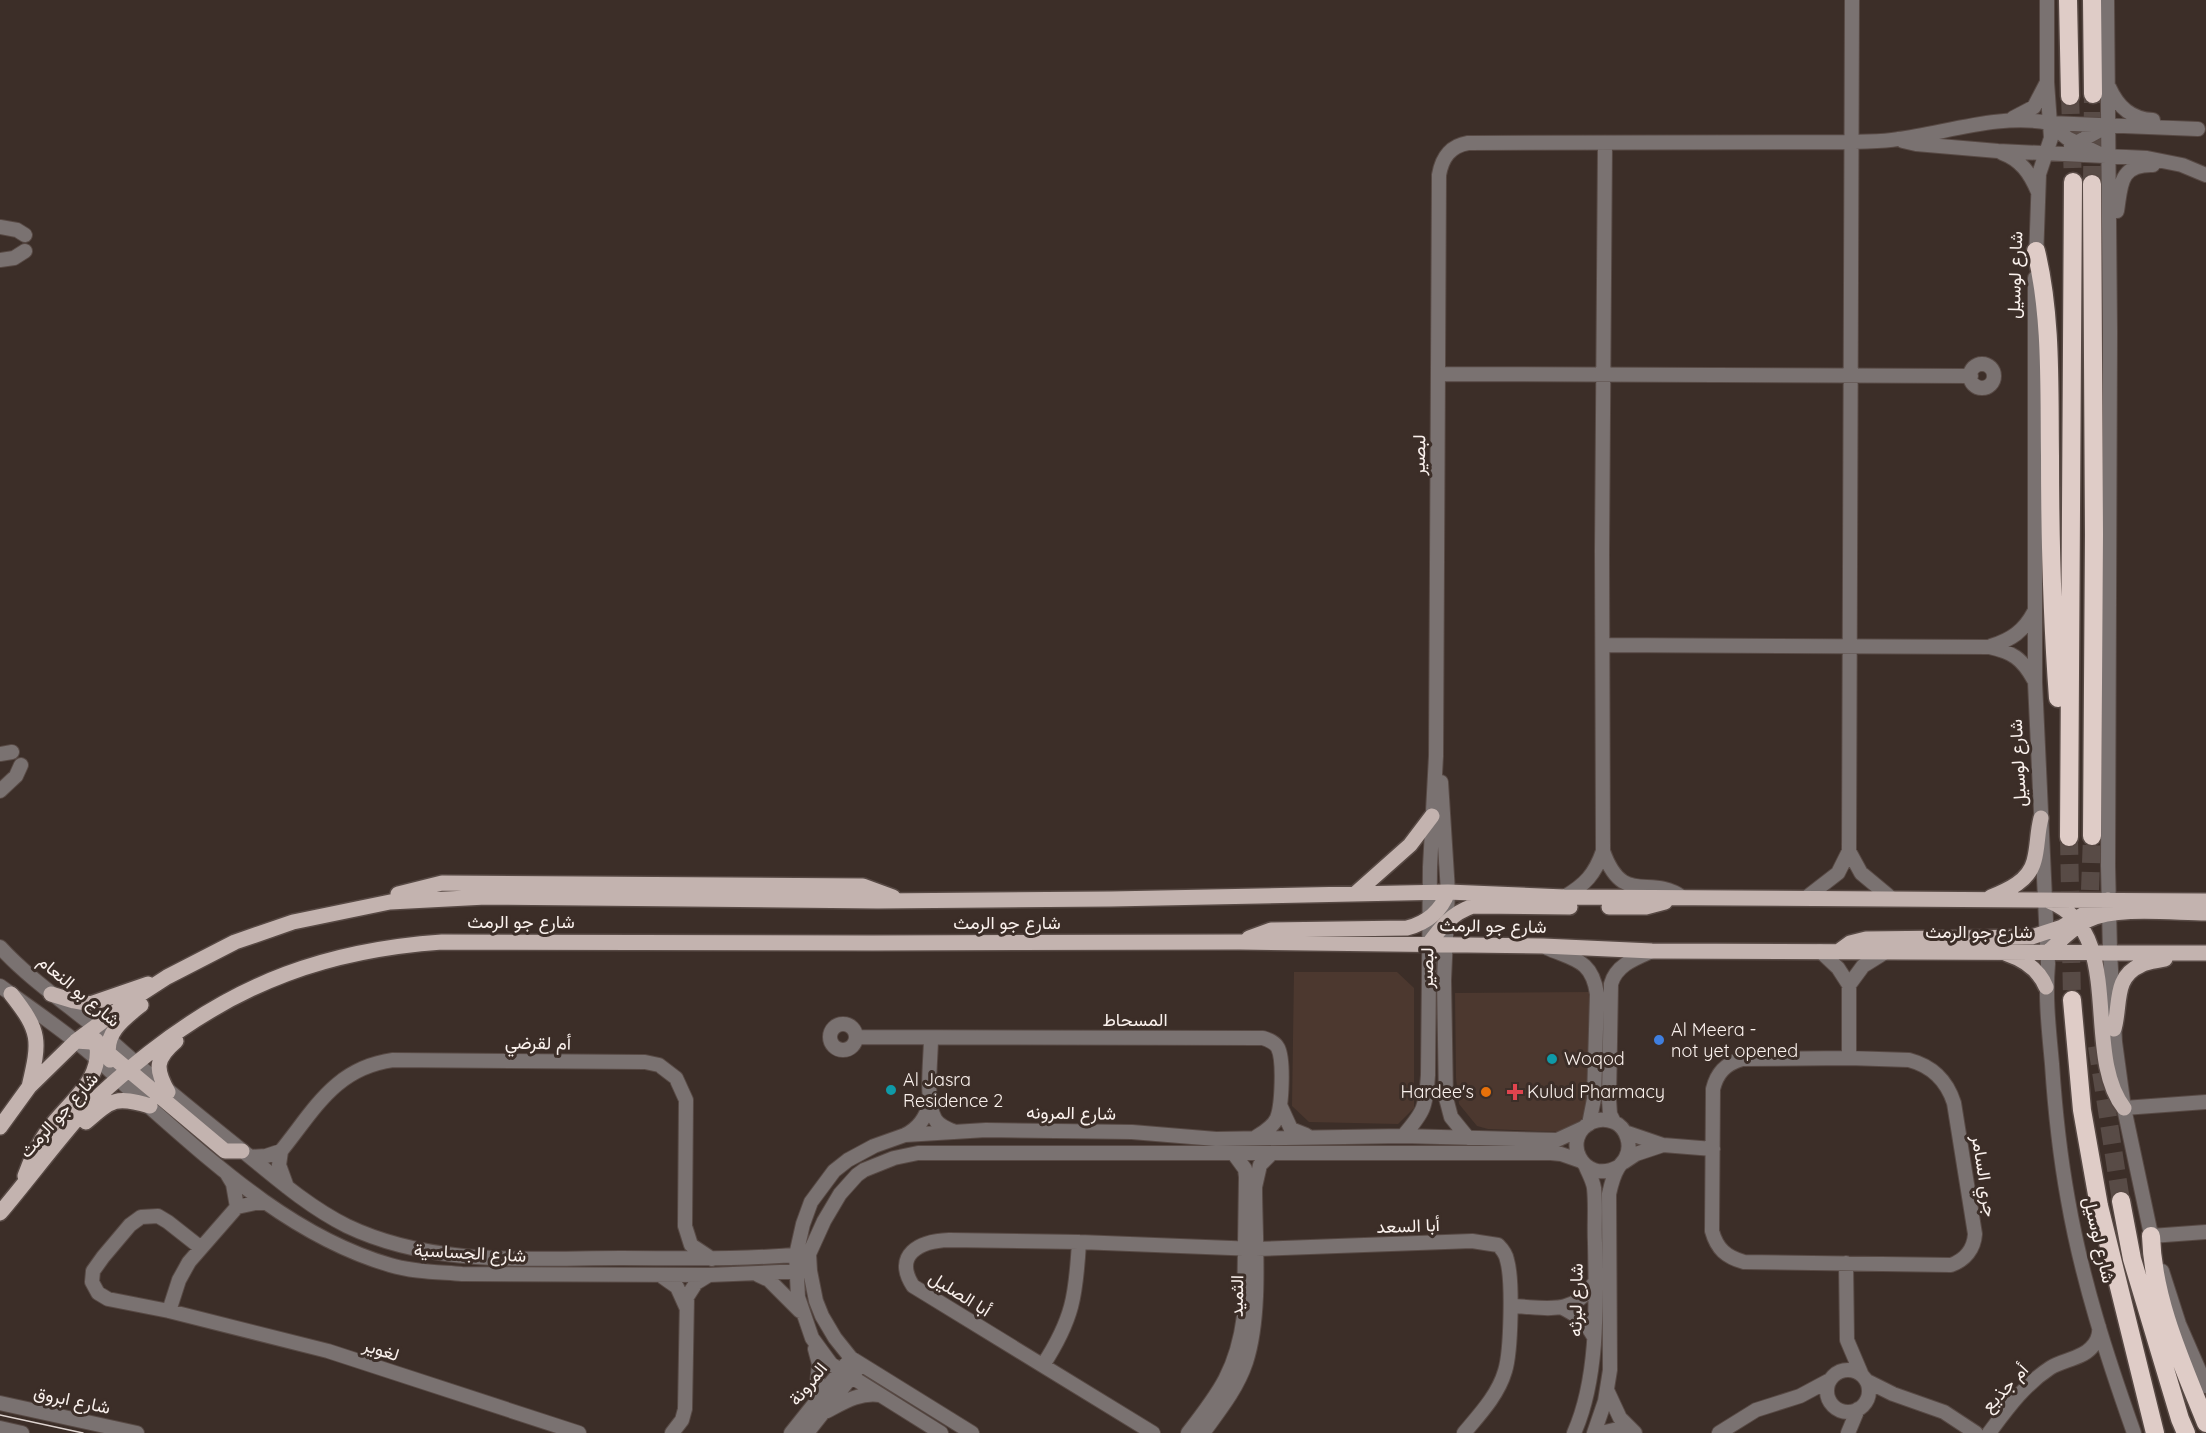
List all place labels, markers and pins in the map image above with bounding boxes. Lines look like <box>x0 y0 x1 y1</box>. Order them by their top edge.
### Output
place label: Al Meera - not yet opened <box>1671 1018 1798 1062</box>
marker: Al Meera - not yet opened <box>1652 1033 1666 1047</box>
place label: Woqod <box>1564 1047 1625 1070</box>
marker: Woqod <box>1545 1052 1559 1066</box>
place label: Al Jasra Residence 2 <box>903 1068 1003 1112</box>
place label: Hardee's <box>1400 1080 1474 1103</box>
place label: Kulud Pharmacy <box>1527 1080 1665 1103</box>
marker: Al Jasra Residence 2 <box>884 1083 898 1097</box>
marker: Hardee's <box>1479 1085 1493 1099</box>
marker: Kulud Pharmacy <box>1508 1085 1522 1099</box>

